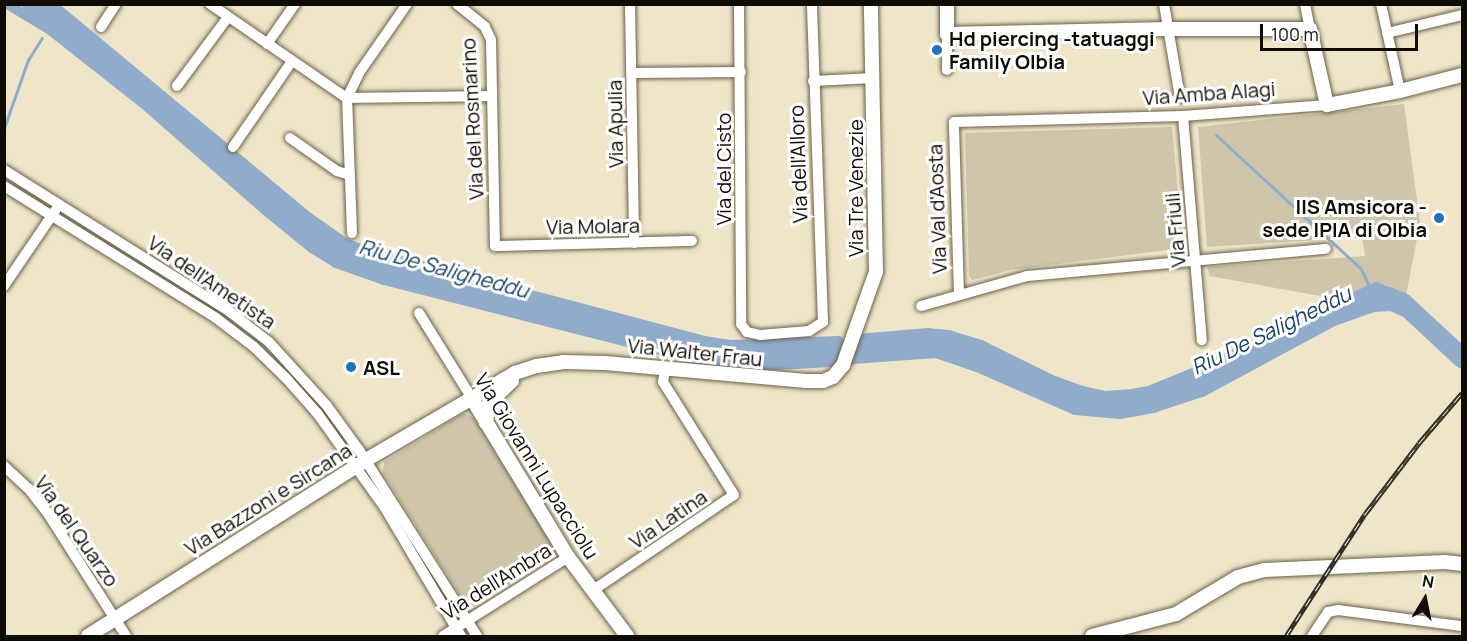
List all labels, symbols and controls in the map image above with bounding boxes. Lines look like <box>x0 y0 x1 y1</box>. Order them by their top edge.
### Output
scale bar <box>1263 12 1420 50</box>
text: 100 m <box>1271 22 1319 46</box>
place label: Hd piercing -tatuaggi Family Olbia <box>949 27 1155 74</box>
street label: Via del Rosmarino <box>456 37 488 201</box>
marker: Hd piercing -tatuaggi Family Olbia <box>930 43 944 57</box>
street label: Via Amba Alagi <box>1142 76 1276 110</box>
street label: Via Apulia <box>602 80 628 168</box>
street label: Via dell'Alloro <box>784 104 812 224</box>
street label: Via del Cisto <box>711 113 735 225</box>
street label: Via Tre Venezie <box>843 119 867 257</box>
street label: Via Val d'Aosta <box>923 144 951 274</box>
street label: Via Friuli <box>1160 192 1190 268</box>
place label: IIS Amsicora - sede IPIA di Olbia <box>1262 195 1427 242</box>
marker: IIS Amsicora - sede IPIA di Olbia <box>1432 211 1446 225</box>
street label: Via Molara <box>546 213 640 239</box>
street label: Via dell'Ametista <box>143 230 281 334</box>
water label: Riu De Saligheddu <box>357 233 531 303</box>
water label: Riu De Saligheddu <box>1187 280 1355 380</box>
street label: Via Walter Frau <box>626 333 764 371</box>
place label: ASL <box>363 355 400 379</box>
marker: ASL <box>344 360 358 374</box>
street label: Via Giovanni Lupacciolu <box>470 369 604 563</box>
street label: Via Bazzoni e Sircana <box>180 438 356 560</box>
street label: Via del Quarzo <box>30 471 124 591</box>
street label: Via Latina <box>625 484 711 554</box>
street label: Via dell'Ambra <box>437 538 555 624</box>
north arrow <box>1395 569 1455 629</box>
text: N <box>1421 569 1436 593</box>

